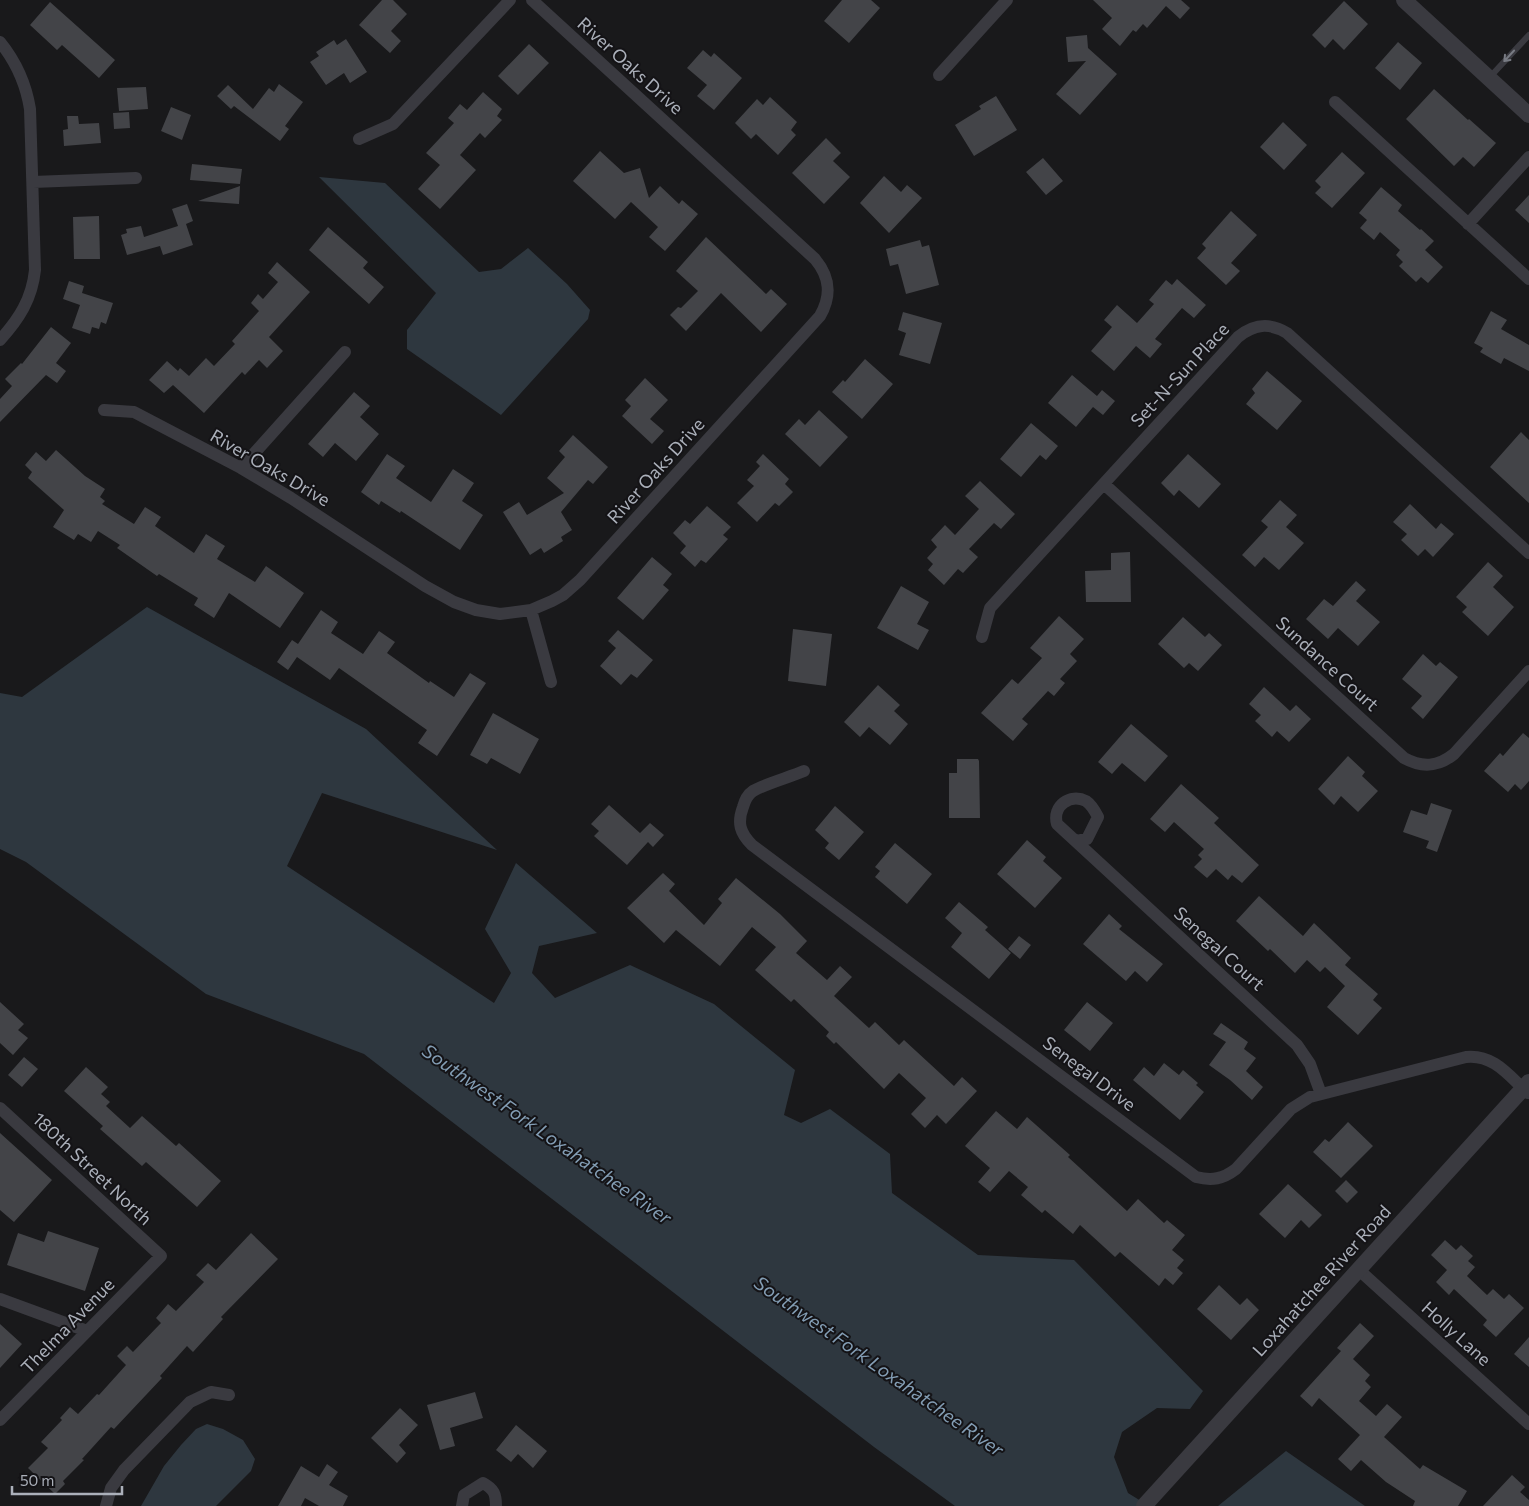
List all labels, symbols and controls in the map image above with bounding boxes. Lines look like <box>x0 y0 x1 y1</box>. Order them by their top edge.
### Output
street label: River Oaks Drive <box>573 12 688 119</box>
one-way arrow <box>1503 50 1515 63</box>
street label: Set-N-Sun Place <box>1125 318 1233 431</box>
street label: River Oaks Drive <box>602 413 709 528</box>
street label: River Oaks Drive <box>207 424 334 510</box>
street label: Sundance Court <box>1272 611 1384 715</box>
street label: Senegal Court <box>1170 902 1270 995</box>
street label: Senegal Drive <box>1039 1031 1140 1115</box>
water label: Southwest Fork Loxahatchee River <box>418 1038 677 1230</box>
street label: 180th Street North <box>28 1107 157 1229</box>
street label: Loxahatchee River Road <box>1247 1200 1395 1361</box>
water label: Southwest Fork Loxahatchee River <box>750 1270 1009 1462</box>
street label: Thelma Avenue <box>16 1273 118 1378</box>
street label: Holly Lane <box>1417 1296 1496 1370</box>
scale bar <box>12 1464 122 1496</box>
text: 50 m <box>20 1471 54 1489</box>

